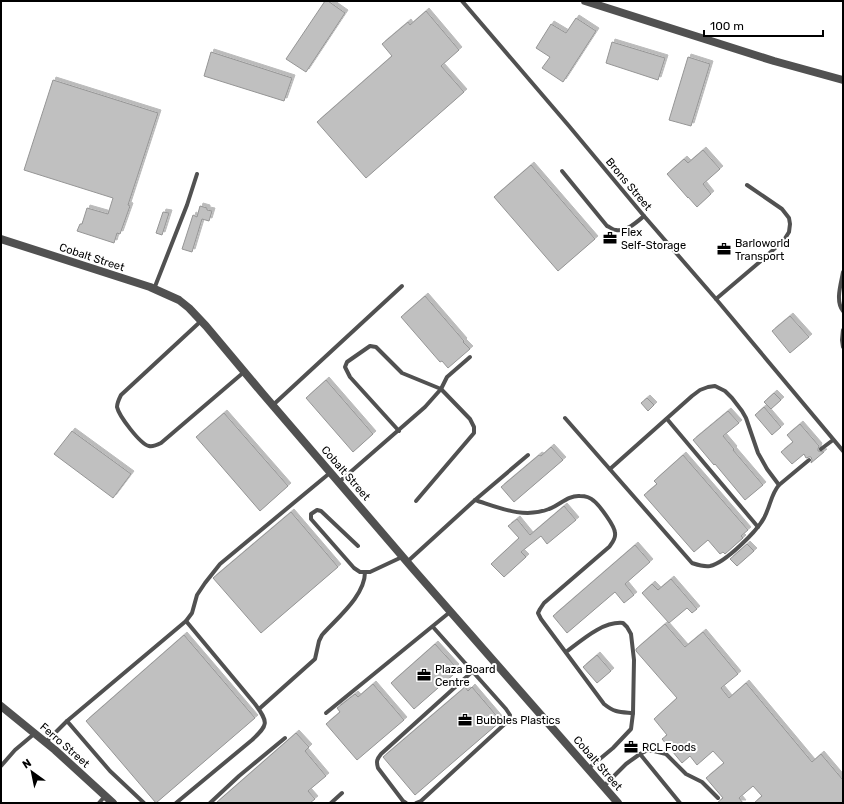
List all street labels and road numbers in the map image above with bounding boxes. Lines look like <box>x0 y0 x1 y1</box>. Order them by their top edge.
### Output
street label: Brons Street <box>603 155 655 214</box>
street label: Cobalt Street <box>58 241 127 274</box>
street label: Cobalt Street <box>318 444 373 504</box>
street label: Ferro Street <box>37 720 93 771</box>
street label: Cobalt Street <box>570 734 625 794</box>

